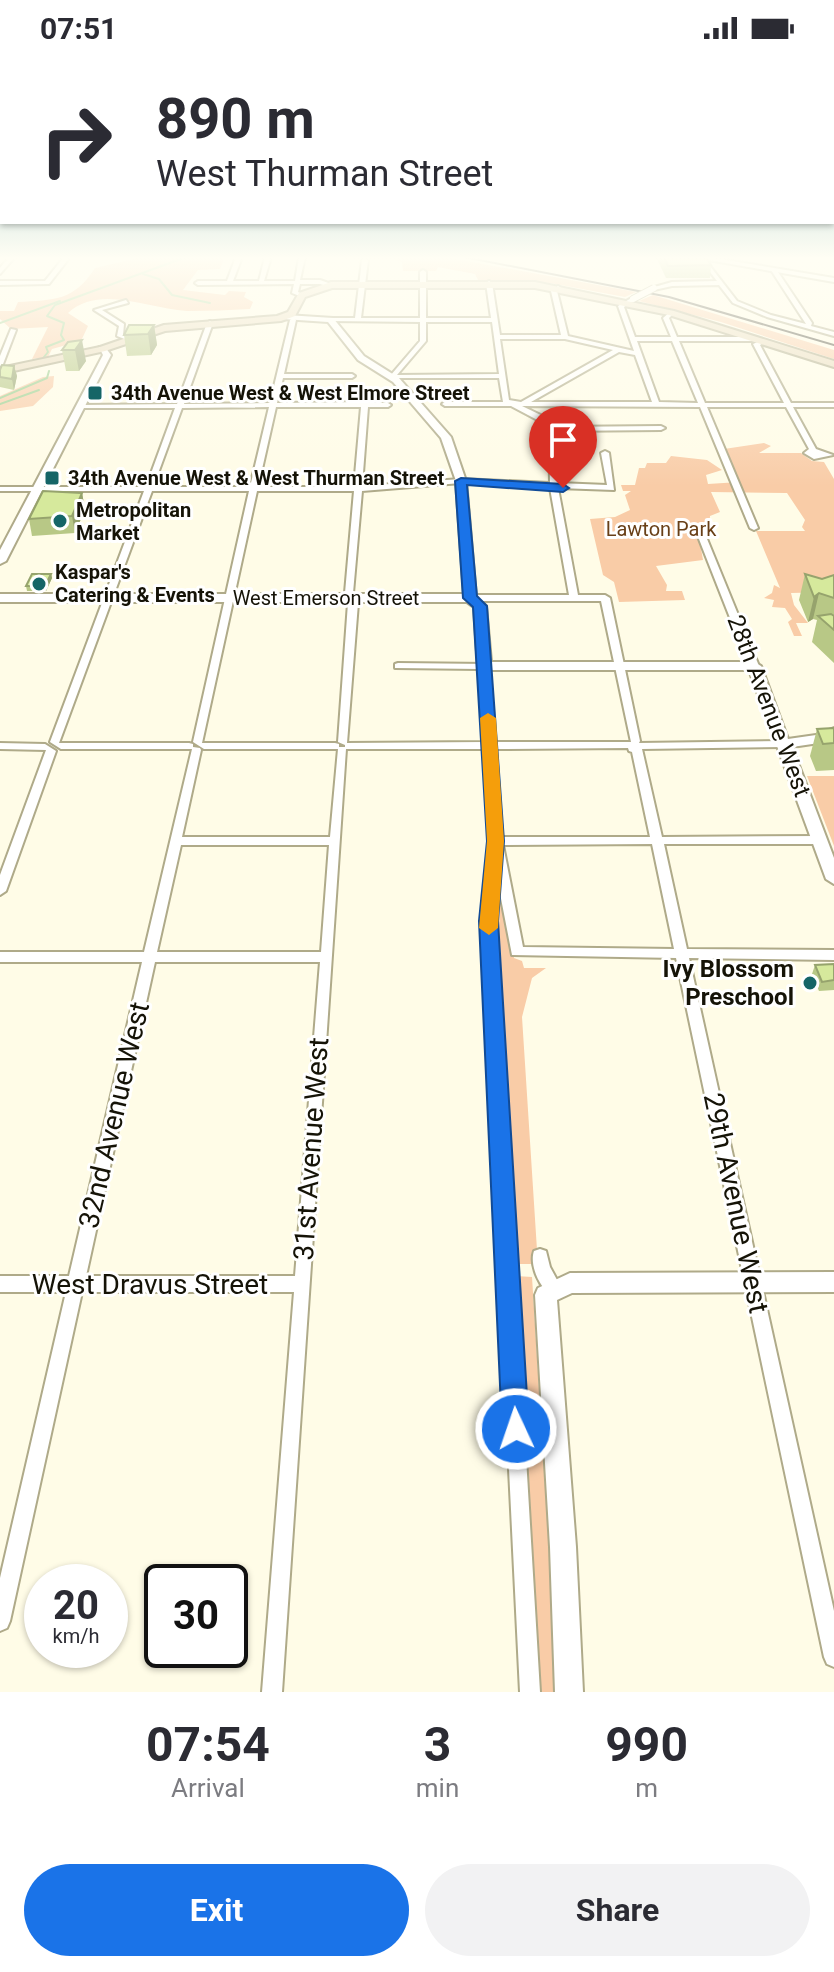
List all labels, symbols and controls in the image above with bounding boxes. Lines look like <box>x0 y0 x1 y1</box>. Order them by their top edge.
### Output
text: 07:51 <box>40 11 117 46</box>
text: 890 m <box>156 86 315 152</box>
icon: right <box>24 88 128 192</box>
text: West Thurman Street <box>156 153 493 195</box>
place label: 34th Avenue West & West Elmore Street <box>111 381 470 405</box>
marker: 34th Avenue West & West Elmore Street <box>86 384 104 402</box>
pin <box>529 406 597 488</box>
icon: arrive <box>541 418 585 462</box>
place label: 34th Avenue West & West Thurman Street <box>68 466 445 490</box>
marker: 34th Avenue West & West Thurman Street <box>43 469 61 487</box>
place label: Metropolitan Market <box>76 498 191 545</box>
marker: Metropolitan Market <box>51 512 69 530</box>
park label: Lawton Park <box>606 517 717 541</box>
place label: Kaspar's Catering & Events <box>55 560 215 607</box>
marker: Kaspar's Catering & Events <box>30 575 48 593</box>
street label: West Emerson Street <box>233 586 419 610</box>
street label: 28th Avenue West <box>721 611 817 801</box>
place label: Ivy Blossom Preschool <box>663 955 794 1011</box>
marker: Ivy Blossom Preschool <box>801 974 819 992</box>
street label: 32nd Avenue West <box>72 999 156 1231</box>
street label: 31st Avenue West <box>287 1036 335 1262</box>
street label: 29th Avenue West <box>697 1090 775 1316</box>
street label: West Dravus Street <box>32 1268 268 1301</box>
position arrow <box>474 1387 558 1471</box>
speed limit sign: 30 <box>144 1564 248 1668</box>
text: 20 <box>53 1582 99 1629</box>
text: km/h <box>53 1624 99 1648</box>
text: 07:54 <box>146 1716 270 1773</box>
text: 3 <box>424 1716 451 1773</box>
text: 990 <box>605 1716 688 1773</box>
text: Arrival <box>171 1773 245 1803</box>
text: min <box>416 1773 459 1803</box>
text: m <box>635 1773 658 1803</box>
button: Exit <box>24 1864 409 1956</box>
button: Share <box>425 1864 810 1956</box>

